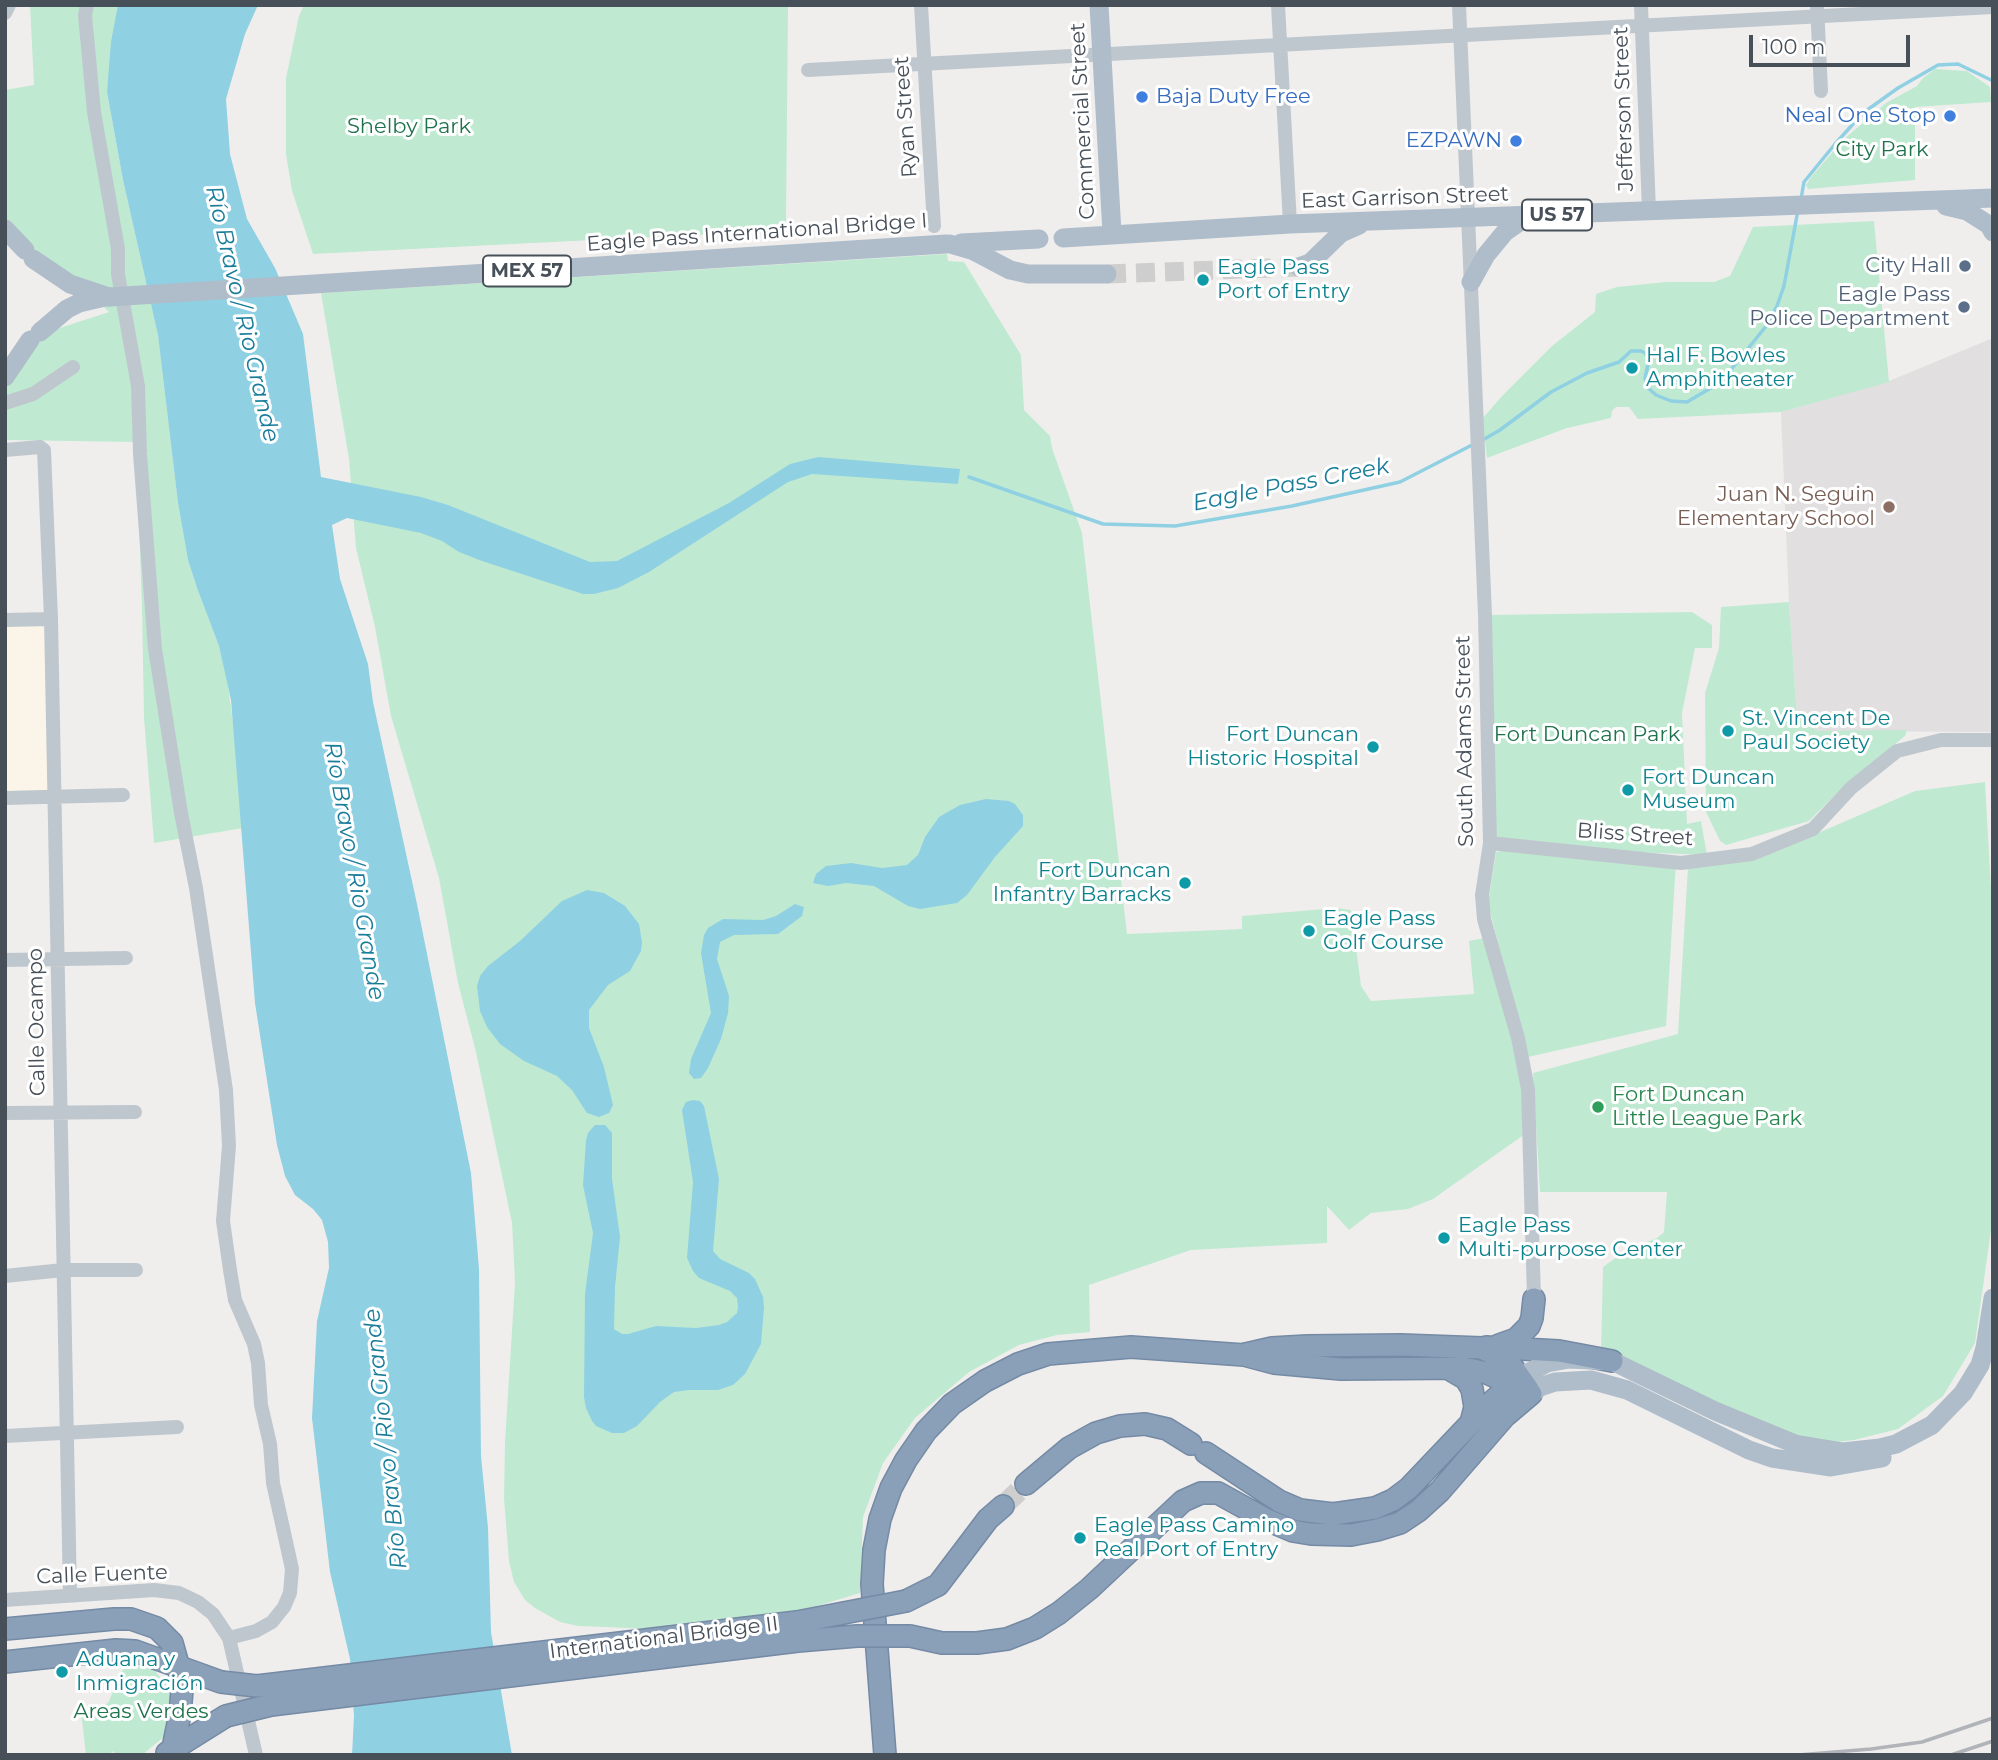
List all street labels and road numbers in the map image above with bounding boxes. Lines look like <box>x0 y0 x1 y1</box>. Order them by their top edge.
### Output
street label: Commercial Street <box>1065 22 1101 220</box>
street label: Jefferson Street <box>1609 26 1639 192</box>
street label: Ryan Street <box>889 55 923 179</box>
street label: East Garrison Street <box>1301 182 1509 214</box>
road number: US 57 <box>1522 200 1592 230</box>
street label: Eagle Pass International Bridge I <box>586 209 928 257</box>
road number: MEX 57 <box>483 256 571 286</box>
street label: South Adams Street <box>1451 635 1479 847</box>
street label: Bliss Street <box>1576 818 1694 852</box>
street label: Calle Ocampo <box>23 948 51 1096</box>
street label: Calle Fuente <box>36 1560 168 1590</box>
street label: International Bridge II <box>548 1611 780 1665</box>

